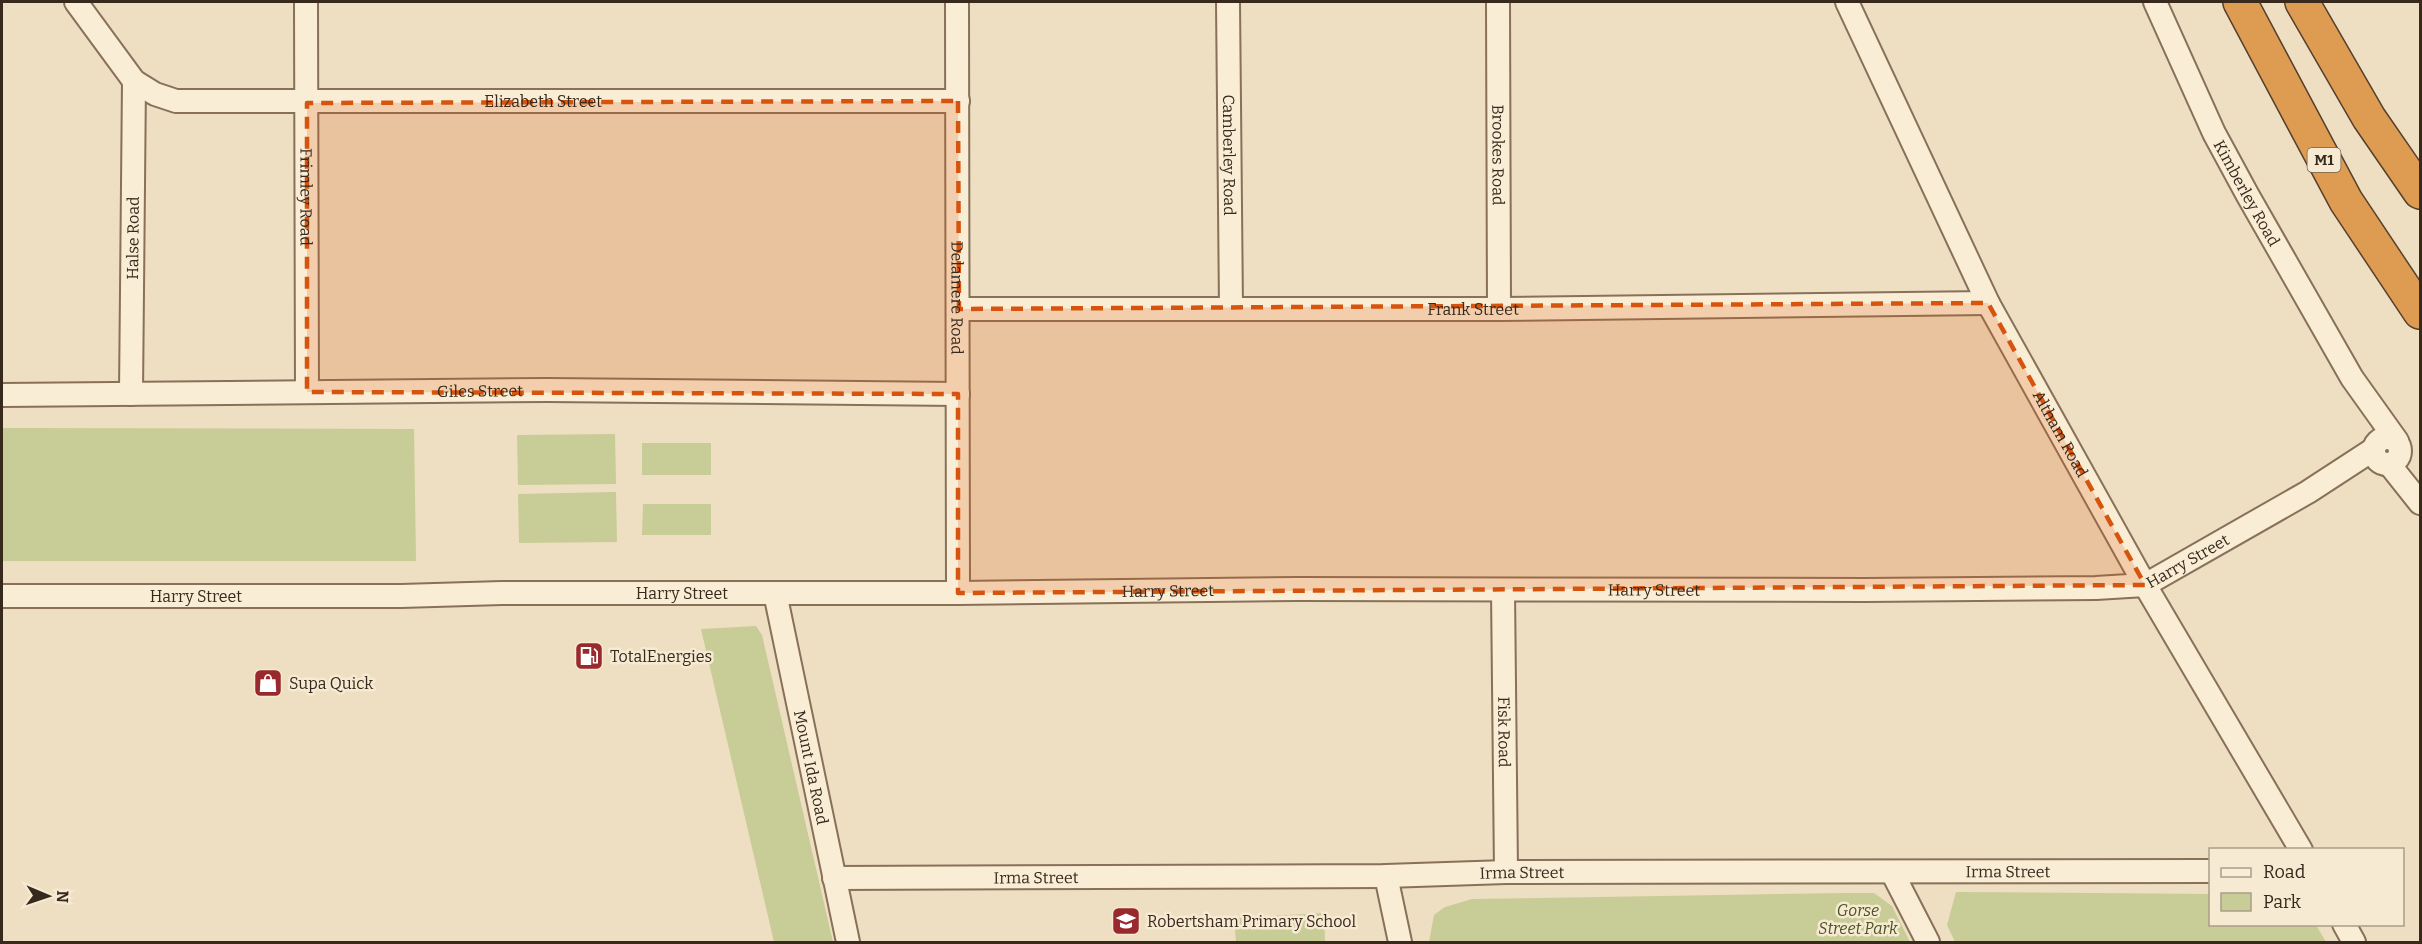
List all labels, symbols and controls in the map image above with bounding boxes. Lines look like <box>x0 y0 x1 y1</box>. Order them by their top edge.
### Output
street label: Elizabeth Street <box>484 92 602 111</box>
street label: Camberley Road <box>1219 94 1239 216</box>
street label: Brookes Road <box>1488 105 1508 206</box>
street label: Kimberley Road <box>2210 137 2284 250</box>
street label: Frimley Road <box>296 148 316 247</box>
road number: M1 <box>2308 148 2340 172</box>
street label: Halse Road <box>123 196 143 280</box>
street label: Delamere Road <box>947 241 967 355</box>
street label: Frank Street <box>1427 300 1519 319</box>
street label: Giles Street <box>437 381 523 401</box>
street label: Altham Road <box>2029 387 2092 481</box>
street label: Harry Street <box>2143 530 2233 592</box>
street label: Harry Street <box>1122 581 1214 601</box>
street label: Harry Street <box>1608 581 1700 600</box>
street label: Harry Street <box>636 584 728 603</box>
street label: Harry Street <box>150 587 242 606</box>
fuel station icon: TotalEnergies <box>573 640 605 672</box>
place label: TotalEnergies <box>610 647 712 666</box>
shop icon: Supa Quick <box>252 667 284 699</box>
place label: Supa Quick <box>289 674 373 693</box>
street label: Fisk Road <box>1494 696 1514 768</box>
street label: Mount Ida Road <box>790 708 832 827</box>
legend <box>2209 848 2404 926</box>
text: Road <box>2263 861 2306 883</box>
street label: Irma Street <box>1965 862 2051 881</box>
street label: Irma Street <box>1479 863 1565 883</box>
north arrow <box>18 866 78 926</box>
street label: Irma Street <box>993 868 1079 887</box>
text: N <box>53 890 72 903</box>
text: Park <box>2263 891 2302 913</box>
park label: Gorse Street Park <box>1818 901 1898 938</box>
school or university icon: Robertsham Primary School <box>1110 905 1142 937</box>
place label: Robertsham Primary School <box>1147 912 1357 931</box>

